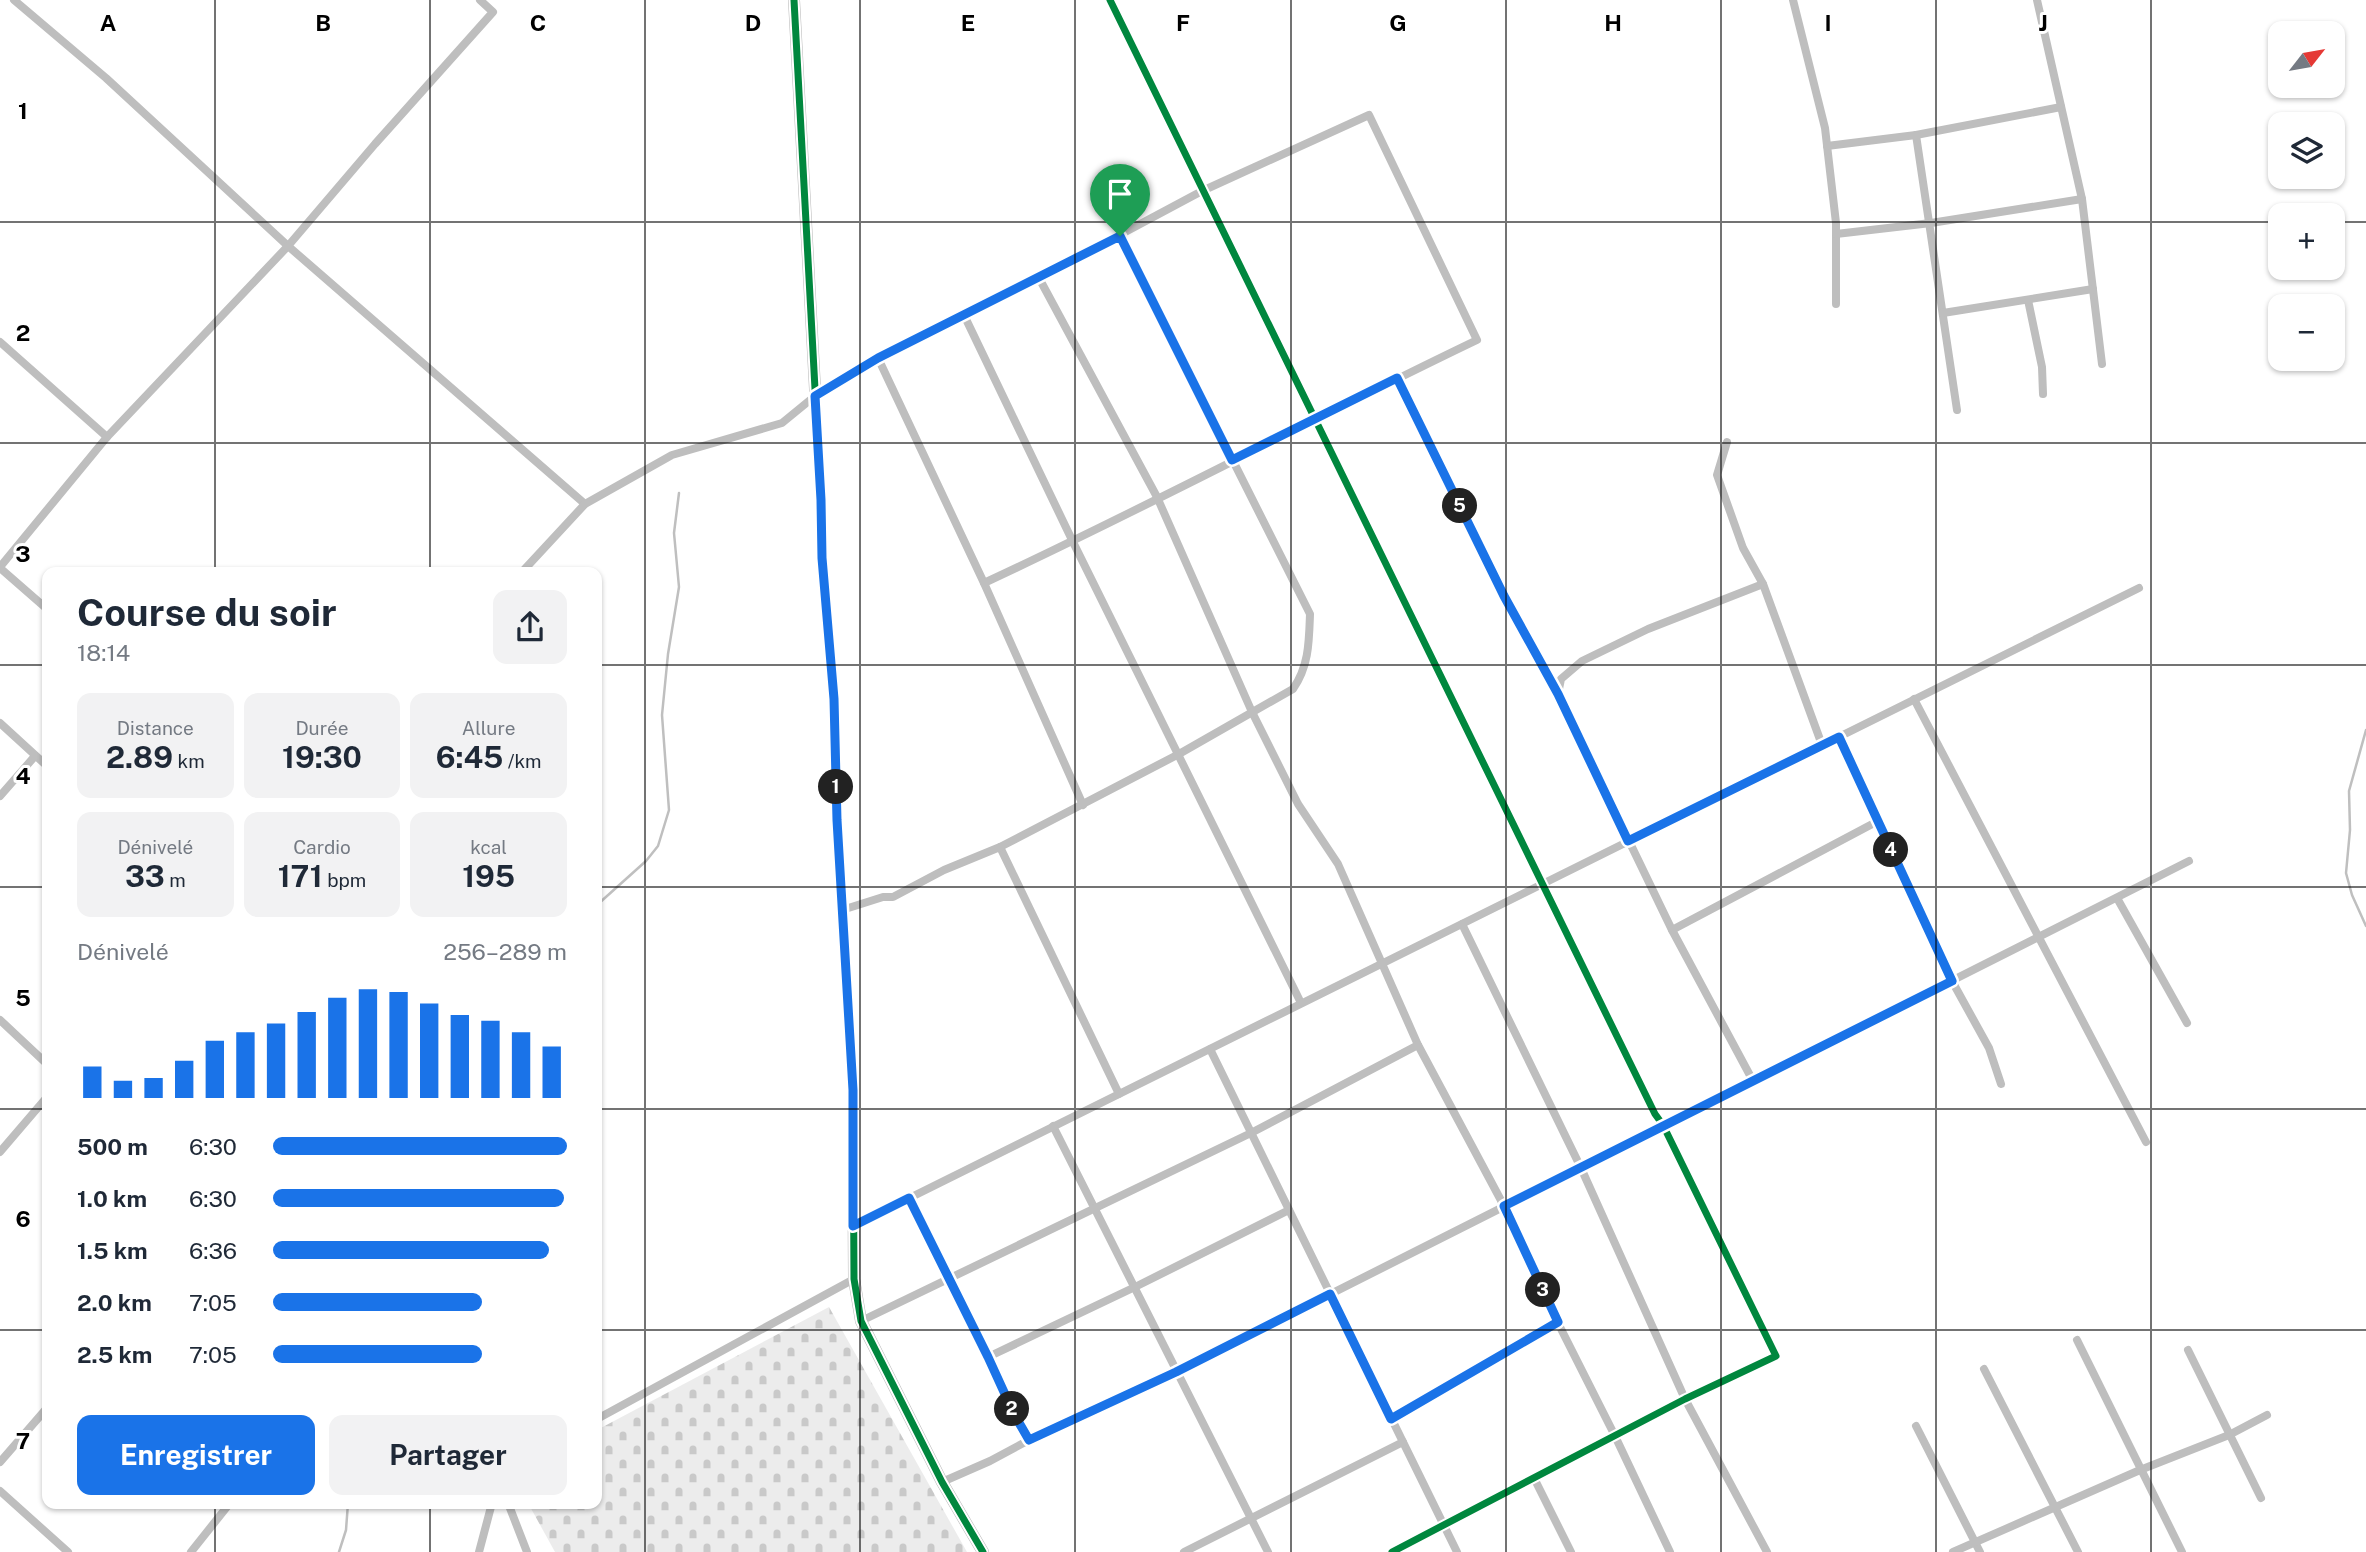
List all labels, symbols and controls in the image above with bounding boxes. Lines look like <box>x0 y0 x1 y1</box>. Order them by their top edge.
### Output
text: A <box>100 9 117 36</box>
text: B <box>315 9 331 36</box>
text: C <box>530 9 546 36</box>
text: D <box>745 9 761 36</box>
text: E <box>961 9 975 36</box>
text: F <box>1176 9 1190 36</box>
text: G <box>1389 9 1407 36</box>
text: H <box>1604 9 1622 36</box>
text: I <box>1824 9 1832 36</box>
text: J <box>2038 9 2048 36</box>
north arrow <box>2268 21 2345 98</box>
map controls <box>2268 21 2345 371</box>
text: 1 <box>18 97 28 124</box>
button: layers <box>2268 112 2345 189</box>
pin <box>1090 164 1150 236</box>
icon: arrive <box>1101 175 1139 213</box>
button: + <box>2268 203 2345 280</box>
button: − <box>2268 294 2345 371</box>
text: 2 <box>16 319 30 346</box>
pin: 5 <box>1442 489 1478 524</box>
text: 5 <box>1453 494 1466 516</box>
text: 3 <box>15 540 31 567</box>
text: Course du soir <box>77 590 337 635</box>
button: share <box>493 590 567 664</box>
text: 18:14 <box>77 639 130 666</box>
text: Distance <box>117 717 194 739</box>
text: Durée <box>295 717 349 739</box>
text: Allure <box>462 717 515 739</box>
text: 2.89 <box>106 739 173 775</box>
text: 19:30 <box>282 739 362 775</box>
text: 6:45 <box>436 739 503 775</box>
text: km <box>173 750 205 772</box>
text: /km <box>503 750 542 772</box>
text: 4 <box>15 762 31 789</box>
pin: 1 <box>818 770 854 804</box>
text: 1 <box>831 775 840 797</box>
pin: 4 <box>1874 832 1909 868</box>
text: Dénivelé <box>117 836 193 858</box>
text: Cardio <box>293 836 351 858</box>
text: kcal <box>470 836 507 858</box>
text: 4 <box>1884 838 1897 860</box>
text: 33 <box>125 858 165 894</box>
text: 171 <box>278 858 323 894</box>
text: 195 <box>462 858 515 894</box>
text: m <box>165 869 186 891</box>
text: bpm <box>323 869 366 891</box>
text: Dénivelé <box>77 938 169 965</box>
text: 256–289 m <box>443 938 567 965</box>
text: 5 <box>15 984 31 1011</box>
text: 500 m <box>77 1133 148 1160</box>
text: 6:30 <box>189 1133 237 1160</box>
text: 1.0 km <box>77 1185 147 1212</box>
text: 6:30 <box>189 1185 237 1212</box>
text: 6 <box>15 1205 31 1232</box>
text: 1.5 km <box>77 1237 148 1264</box>
text: 6:36 <box>189 1237 237 1264</box>
pin: 3 <box>1526 1272 1560 1308</box>
text: 3 <box>1536 1278 1549 1300</box>
text: 2.0 km <box>77 1289 152 1316</box>
text: 7:05 <box>189 1289 237 1316</box>
text: 2.5 km <box>77 1341 152 1368</box>
text: 7:05 <box>189 1341 237 1368</box>
pin: 2 <box>995 1392 1030 1426</box>
text: 2 <box>1005 1397 1018 1419</box>
button: Enregistrer <box>77 1415 315 1495</box>
button: Partager <box>329 1415 567 1495</box>
text: 7 <box>16 1427 30 1454</box>

